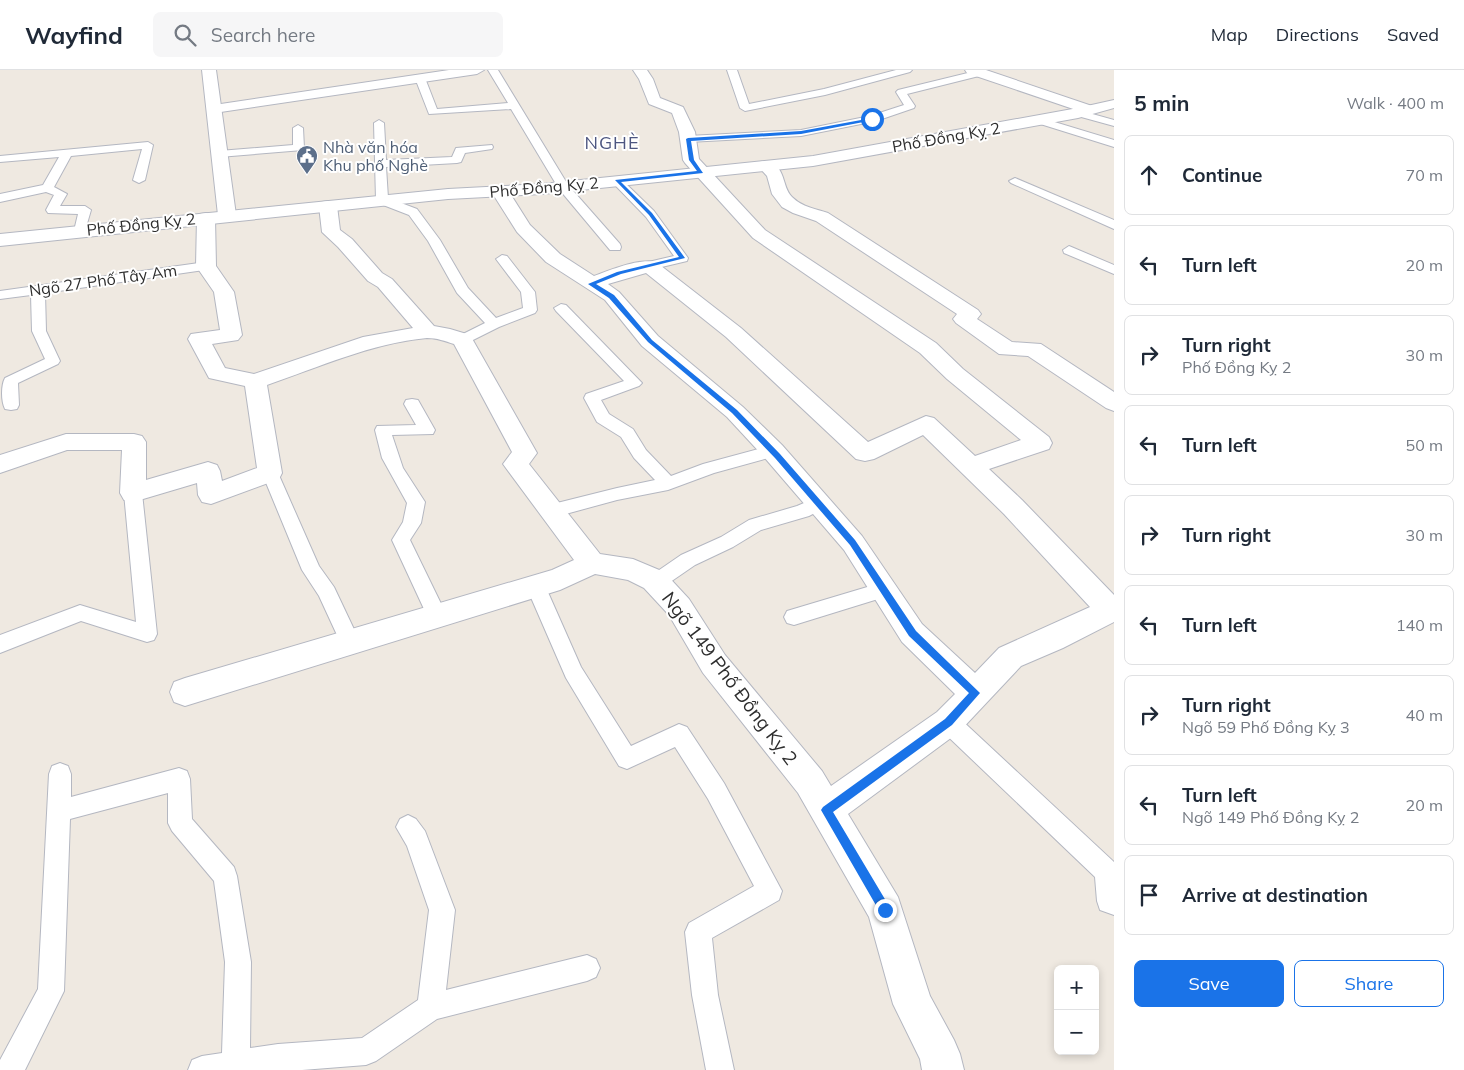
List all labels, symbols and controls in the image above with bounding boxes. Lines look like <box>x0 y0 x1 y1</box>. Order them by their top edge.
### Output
search box <box>153 12 503 57</box>
text: Wayfind <box>25 20 123 50</box>
icon: search <box>171 21 199 49</box>
text: Search here <box>211 23 315 47</box>
text: Map <box>1211 23 1248 46</box>
text: Directions <box>1276 23 1359 46</box>
text: Saved <box>1387 23 1439 46</box>
text: 5 min <box>1134 90 1189 116</box>
text: Walk · 400 m <box>1346 93 1444 113</box>
route start <box>861 108 884 131</box>
street label: Phố Đồng Kỵ 2 <box>890 118 1002 156</box>
district label: NGHÈ <box>585 131 639 154</box>
place label: Nhà văn hóa Khu phố Nghè <box>323 137 428 175</box>
public building icon: Nhà văn hóa Khu phố Nghè <box>295 144 319 175</box>
icon: ahead <box>1135 161 1163 189</box>
text: Continue <box>1182 163 1262 187</box>
text: 70 m <box>1406 165 1443 185</box>
street label: Phố Đồng Kỵ 2 <box>489 172 599 202</box>
street label: Phố Đồng Kỵ 2 <box>86 208 196 240</box>
icon: left <box>1135 251 1163 279</box>
text: Turn left <box>1182 253 1257 277</box>
text: 20 m <box>1406 255 1443 275</box>
street label: Ngõ 27 Phố Tây Am <box>28 260 178 300</box>
text: Turn right <box>1182 333 1271 357</box>
icon: right <box>1135 341 1163 369</box>
text: 30 m <box>1406 345 1443 365</box>
text: Phố Đồng Kỵ 2 <box>1182 357 1291 377</box>
icon: left <box>1135 431 1163 459</box>
text: Turn left <box>1182 433 1257 457</box>
text: 50 m <box>1406 435 1443 455</box>
icon: right <box>1135 521 1163 549</box>
text: Turn right <box>1182 523 1271 547</box>
text: 30 m <box>1406 525 1443 545</box>
street label: Ngõ 149 Phố Đồng Kỵ 2 <box>657 587 803 769</box>
icon: left <box>1135 611 1163 639</box>
text: Turn left <box>1182 613 1257 637</box>
text: 140 m <box>1396 615 1443 635</box>
text: Turn right <box>1182 693 1271 717</box>
icon: right <box>1135 701 1163 729</box>
text: 40 m <box>1406 705 1443 725</box>
text: Ngõ 59 Phố Đồng Kỵ 3 <box>1182 717 1350 737</box>
text: Turn left <box>1182 783 1257 807</box>
icon: left <box>1135 791 1163 819</box>
text: 20 m <box>1406 795 1443 815</box>
text: Ngõ 149 Phố Đồng Kỵ 2 <box>1182 807 1359 827</box>
icon: arrive <box>1135 881 1163 909</box>
text: Arrive at destination <box>1182 883 1368 907</box>
route end <box>874 899 897 922</box>
button: Save <box>1134 960 1284 1007</box>
button: Share <box>1294 960 1444 1007</box>
map controls <box>1054 965 1099 1055</box>
button: + <box>1054 965 1099 1010</box>
button: − <box>1054 1010 1099 1055</box>

